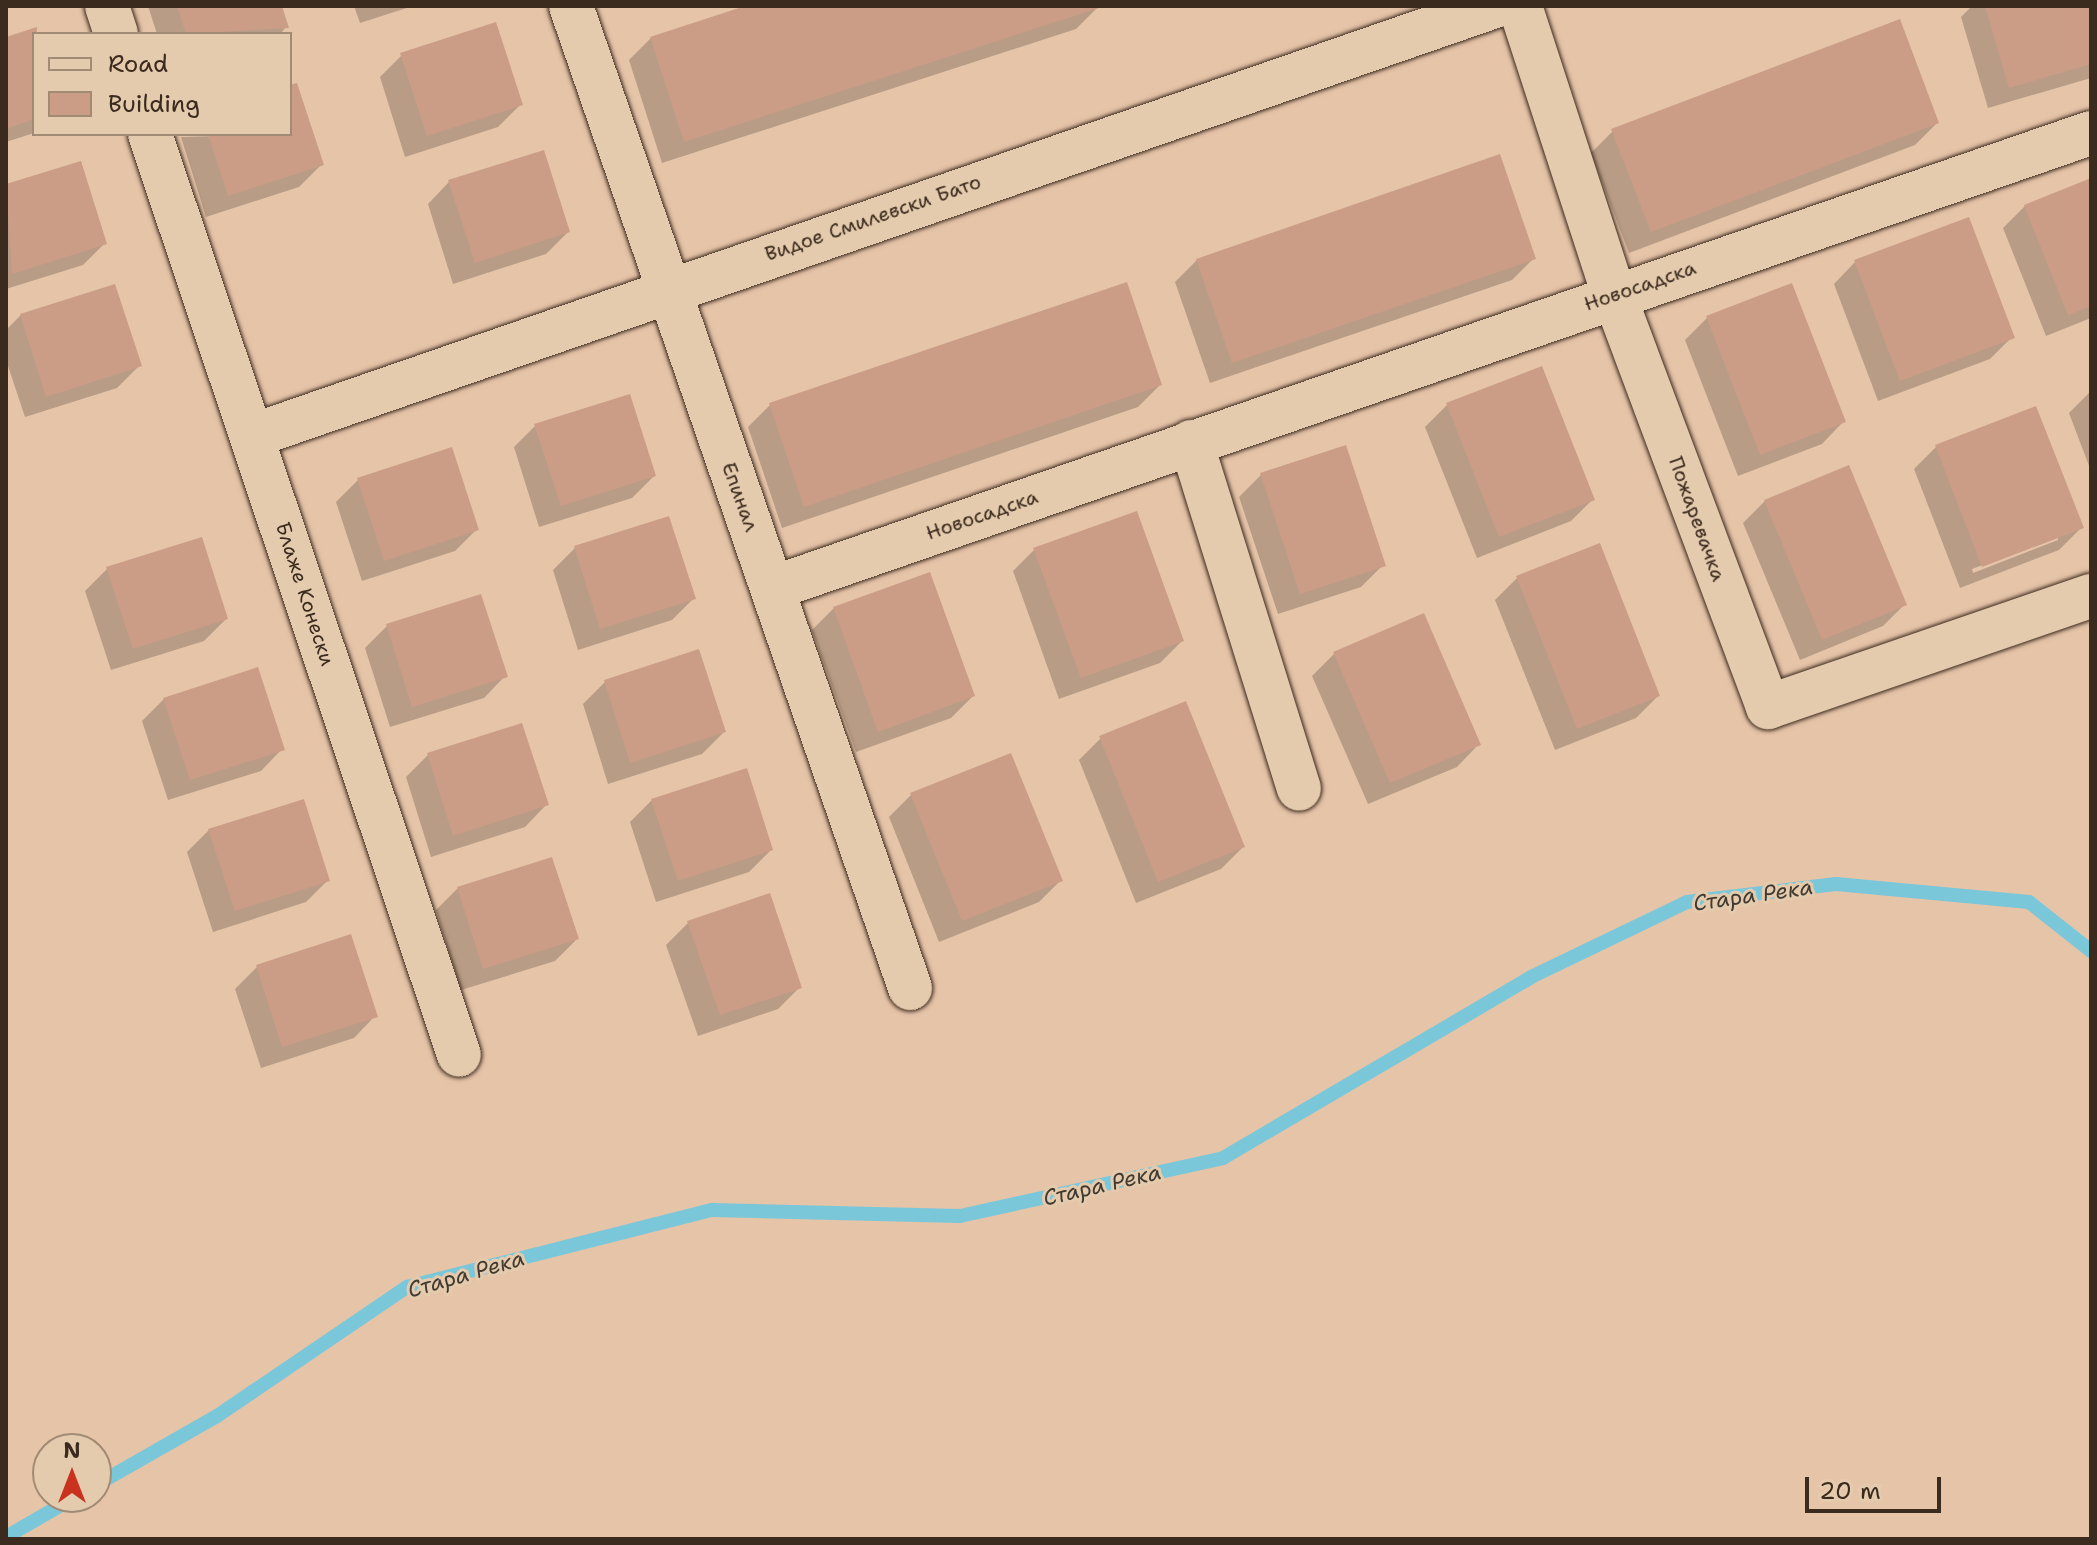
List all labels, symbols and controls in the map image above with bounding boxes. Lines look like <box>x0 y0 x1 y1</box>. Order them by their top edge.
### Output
legend <box>32 32 292 136</box>
text: Road <box>108 48 168 80</box>
text: Building <box>108 88 200 120</box>
street label: Видое Смилевски Бато <box>762 170 984 266</box>
street label: Новосадска <box>1581 256 1699 316</box>
street label: Пожаревачка <box>1663 453 1731 585</box>
street label: Епинал <box>716 459 764 535</box>
street label: Новосадска <box>923 485 1041 545</box>
street label: Блаже Конески <box>270 519 340 669</box>
water label: Стара Река <box>1691 874 1815 916</box>
water label: Стара Река <box>1040 1159 1164 1211</box>
water label: Стара Река <box>404 1245 528 1303</box>
north arrow <box>32 1433 112 1513</box>
text: N <box>63 1436 81 1465</box>
scale bar <box>1809 1461 1945 1511</box>
text: 20 m <box>1819 1475 1881 1507</box>

